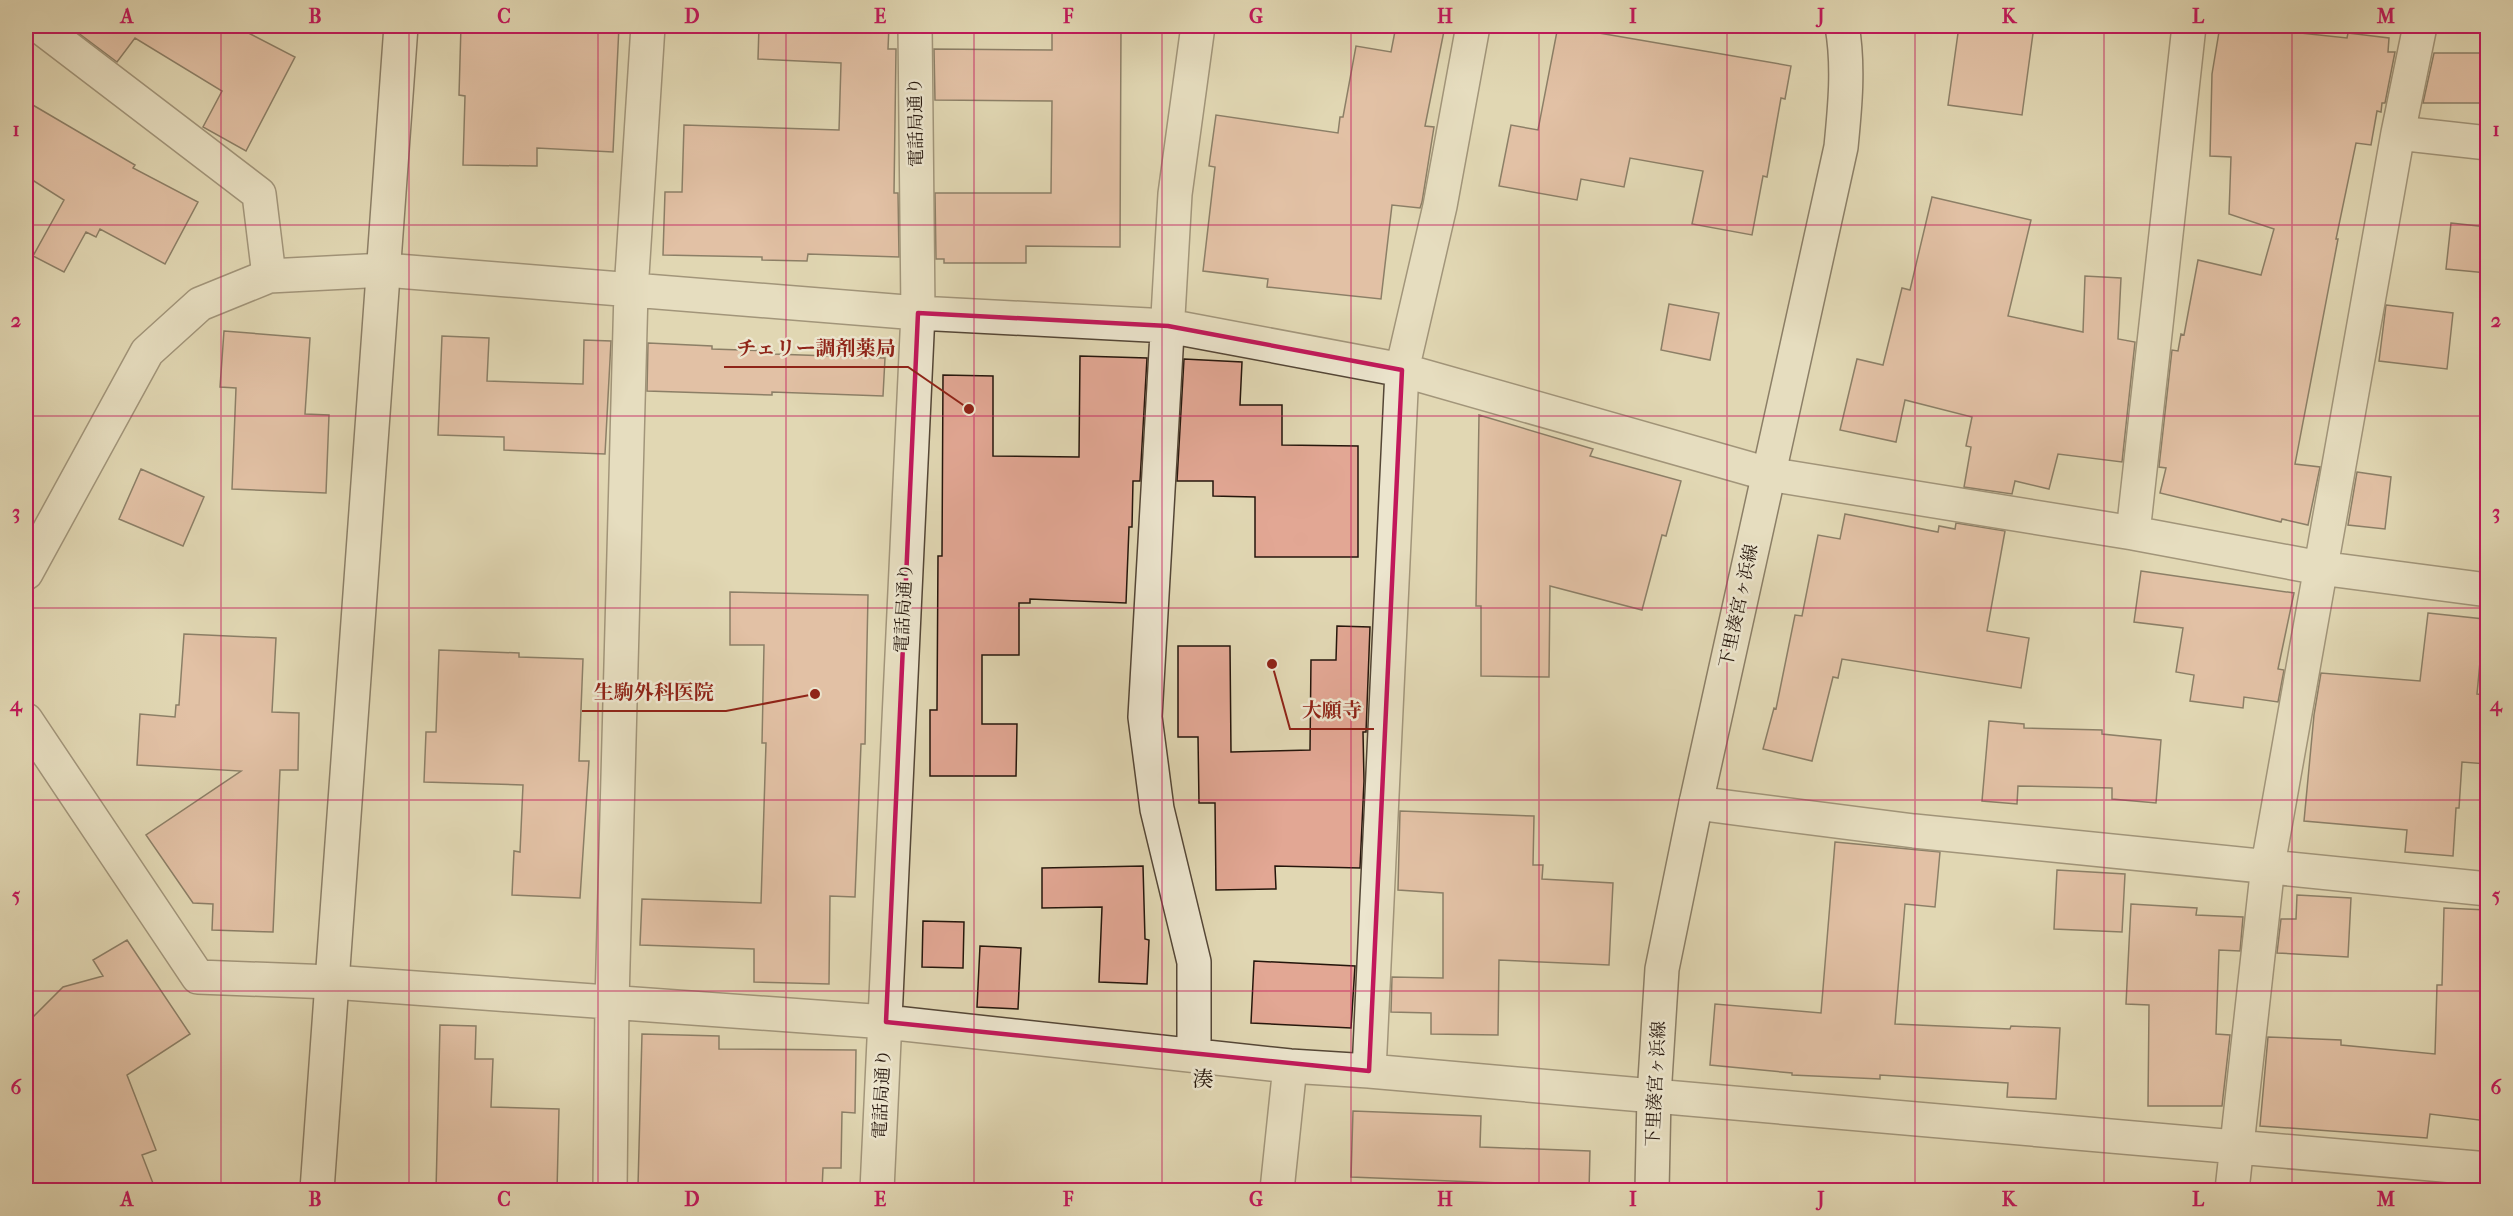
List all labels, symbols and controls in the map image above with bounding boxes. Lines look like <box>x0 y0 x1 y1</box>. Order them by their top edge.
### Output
text: A <box>119 5 135 28</box>
text: B <box>308 5 322 28</box>
text: C <box>497 5 511 28</box>
text: D <box>684 5 700 28</box>
text: E <box>874 5 886 28</box>
text: F <box>1062 5 1074 28</box>
text: G <box>1249 5 1263 28</box>
text: H <box>1437 5 1453 28</box>
text: I <box>1629 5 1637 28</box>
text: J <box>1815 5 1825 28</box>
text: K <box>2002 5 2018 28</box>
text: L <box>2192 5 2205 28</box>
text: M <box>2376 5 2396 28</box>
street label: 電話局通り <box>905 77 927 167</box>
text: 1 <box>12 118 20 141</box>
text: 1 <box>2492 118 2500 141</box>
text: 2 <box>11 309 21 332</box>
text: 2 <box>2491 309 2501 332</box>
callout: チェリー調剤薬局 <box>724 329 908 367</box>
text: チェリー調剤薬局 <box>736 337 896 360</box>
text: 3 <box>12 501 20 524</box>
text: 3 <box>2492 501 2500 524</box>
street label: 下里湊宮ヶ浜線 <box>1716 542 1762 670</box>
street label: 電話局通り <box>891 563 917 653</box>
callout: 生駒外科医院 <box>582 673 726 711</box>
text: 生駒外科医院 <box>594 681 714 704</box>
callout: 大願寺 <box>1290 691 1374 729</box>
text: 4 <box>9 693 23 717</box>
text: 4 <box>2489 693 2503 717</box>
text: 大願寺 <box>1302 699 1362 722</box>
text: 5 <box>12 884 21 907</box>
text: 5 <box>2492 884 2501 907</box>
street label: 下里湊宮ヶ浜線 <box>1642 1021 1670 1147</box>
street label: 電話局通り <box>869 1049 895 1139</box>
district label: 湊 <box>1193 1067 1214 1091</box>
text: 6 <box>11 1076 23 1099</box>
text: 6 <box>2491 1076 2503 1099</box>
text: A <box>119 1188 135 1211</box>
text: B <box>308 1188 322 1211</box>
text: C <box>497 1188 511 1211</box>
text: D <box>684 1188 700 1211</box>
text: E <box>874 1188 886 1211</box>
text: F <box>1062 1188 1074 1211</box>
text: G <box>1249 1188 1263 1211</box>
text: H <box>1437 1188 1453 1211</box>
text: I <box>1629 1188 1637 1211</box>
text: J <box>1815 1188 1825 1211</box>
text: K <box>2002 1188 2018 1211</box>
text: L <box>2192 1188 2205 1211</box>
text: M <box>2376 1188 2396 1211</box>

